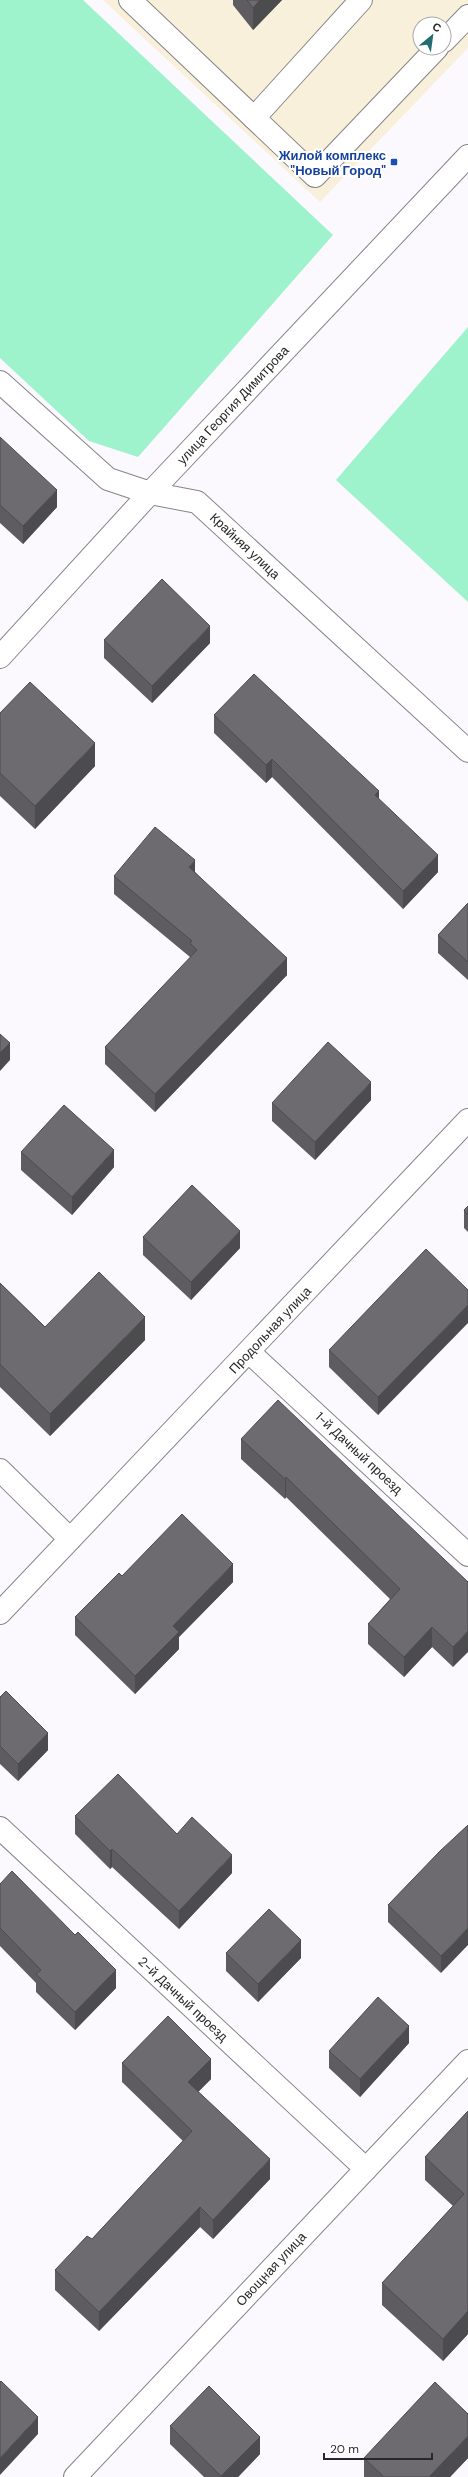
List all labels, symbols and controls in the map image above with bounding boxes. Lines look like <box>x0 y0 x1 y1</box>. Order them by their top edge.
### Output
north arrow <box>412 16 452 56</box>
text: С <box>430 19 444 35</box>
place label: Жилой комплекс "Новый Город" <box>278 147 386 179</box>
marker: Жилой комплекс "Новый Город" <box>389 157 399 167</box>
street label: улица Георгия Димитрова <box>174 342 293 468</box>
street label: Крайняя улица <box>206 509 284 583</box>
street label: Продольная улица <box>225 1282 315 1377</box>
street label: 1-й Дачный проезд <box>312 1408 407 1498</box>
street label: 2-й Дачный проезд <box>135 1953 232 2045</box>
street label: Овощная улица <box>232 2228 310 2310</box>
scale bar <box>324 2435 432 2461</box>
text: 20 m <box>330 2441 359 2457</box>

